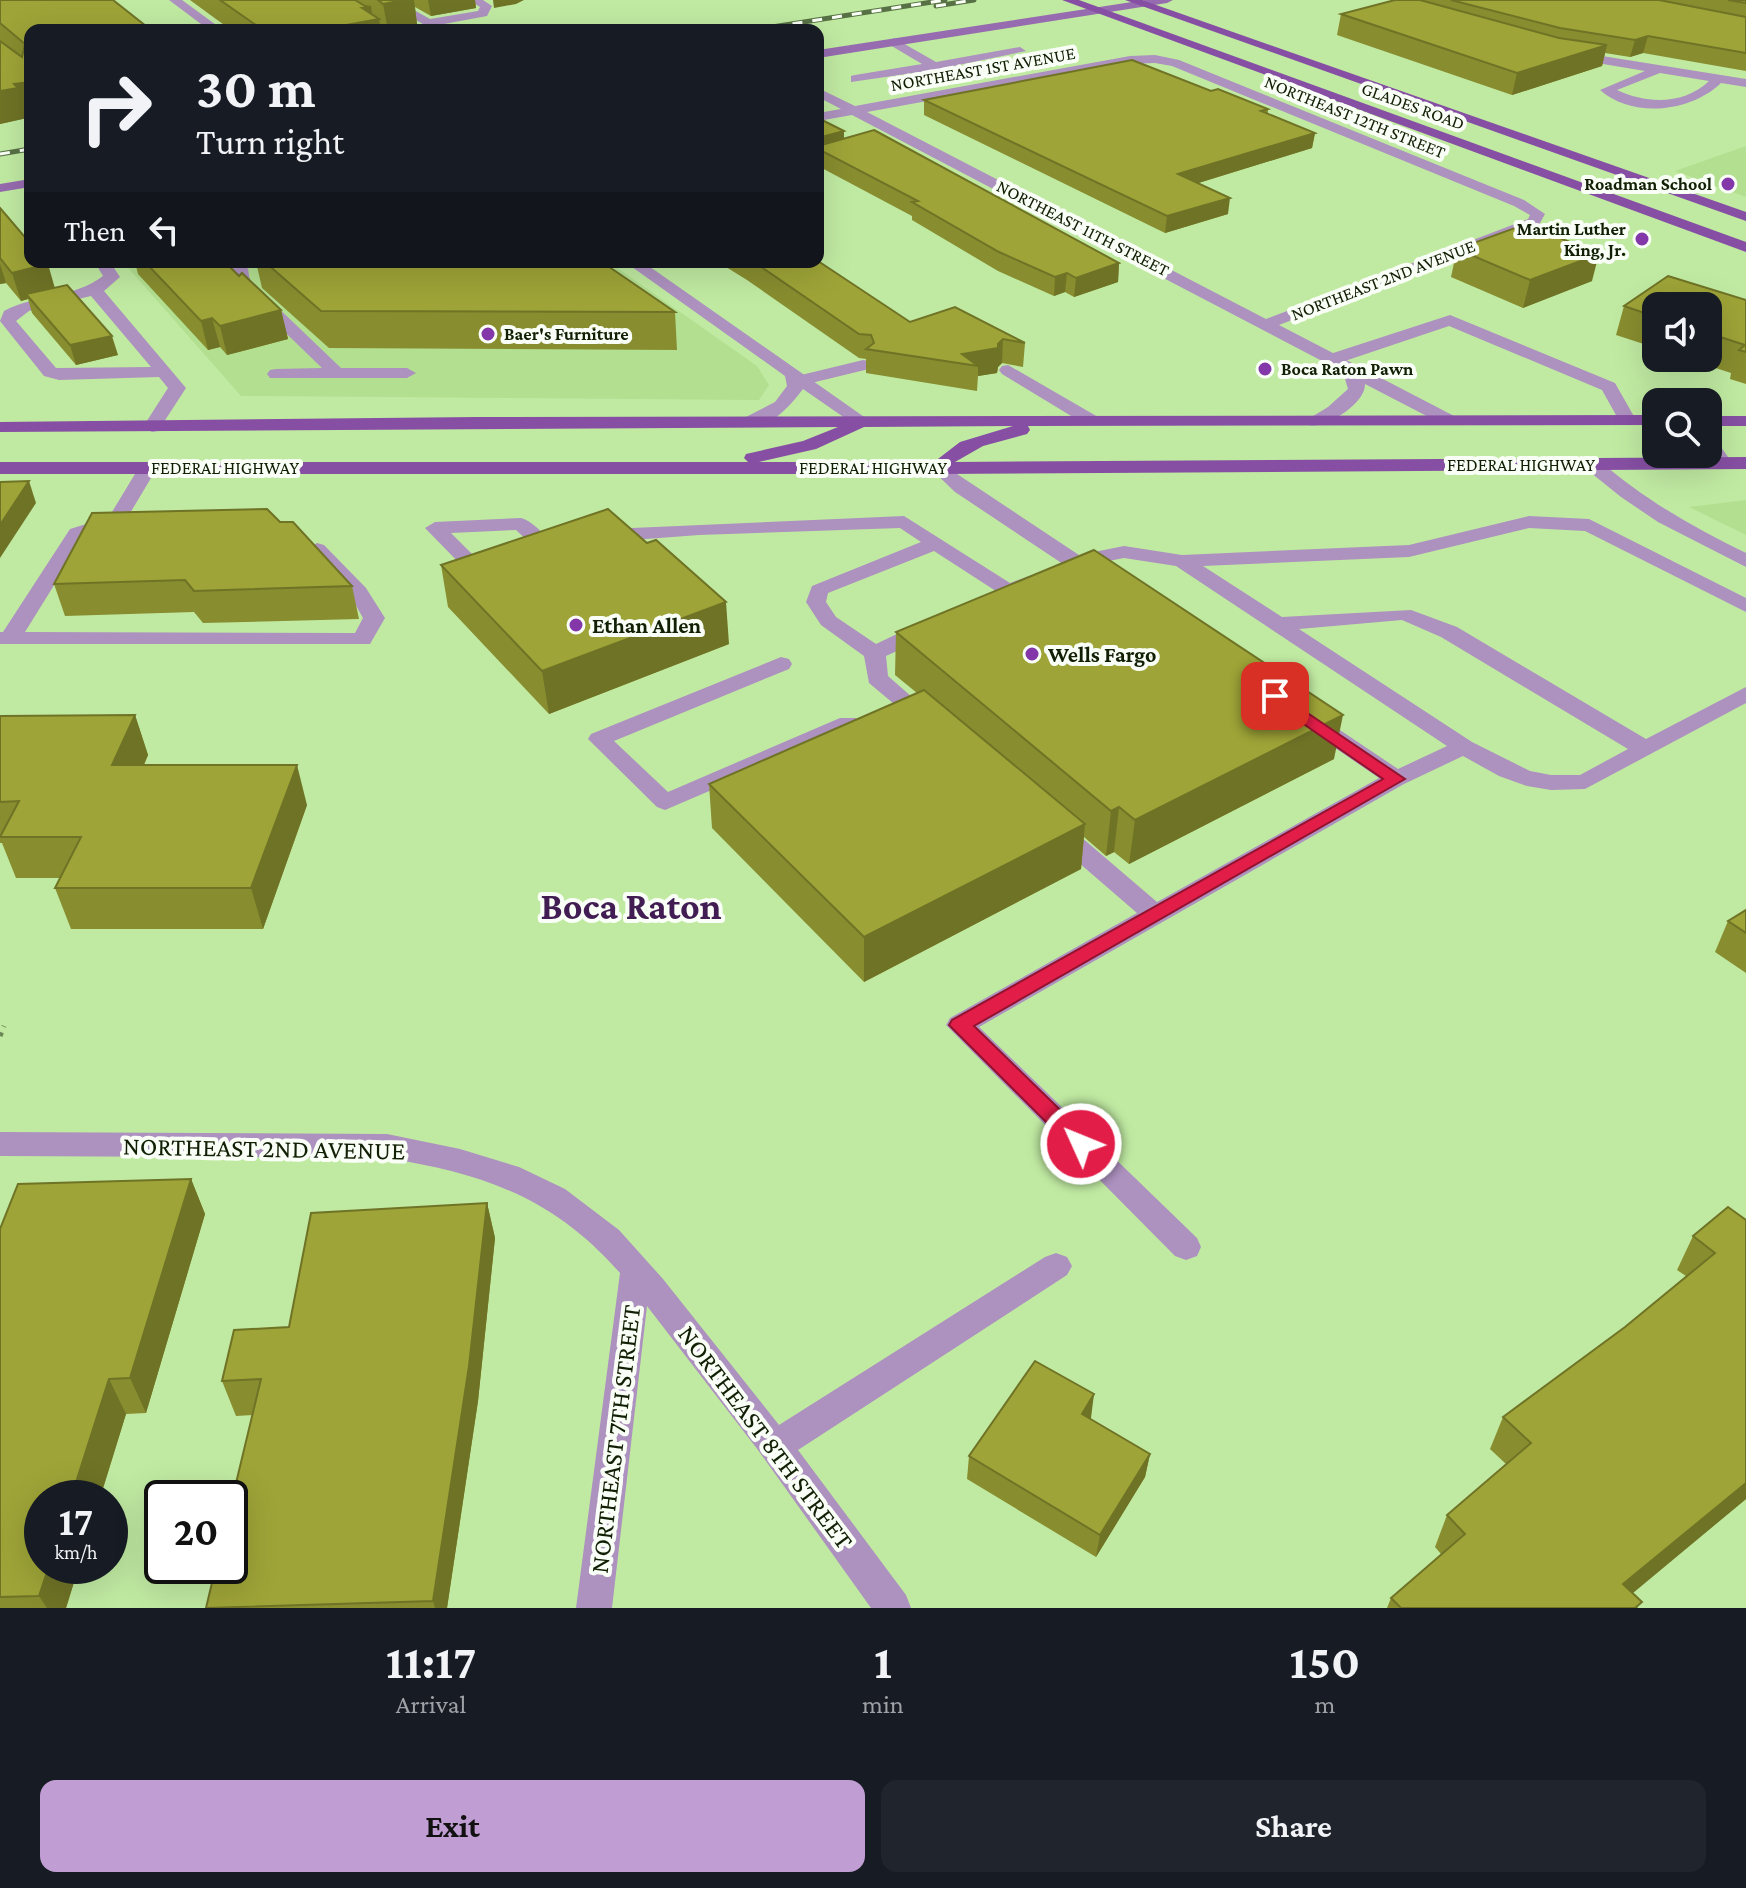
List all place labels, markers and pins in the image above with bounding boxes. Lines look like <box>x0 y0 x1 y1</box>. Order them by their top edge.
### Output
place label: Roadman School <box>1584 174 1712 194</box>
marker: Roadman School <box>1719 175 1737 193</box>
place label: Martin Luther King, Jr. <box>1517 219 1626 260</box>
marker: Martin Luther King, Jr. <box>1633 230 1651 248</box>
place label: Baer's Furniture <box>504 324 629 344</box>
marker: Baer's Furniture <box>479 325 497 343</box>
place label: Boca Raton Pawn <box>1281 359 1414 379</box>
marker: Boca Raton Pawn <box>1256 360 1274 378</box>
place label: Ethan Allen <box>592 613 702 638</box>
marker: Ethan Allen <box>567 616 585 634</box>
place label: Wells Fargo <box>1047 642 1156 667</box>
marker: Wells Fargo <box>1023 645 1041 663</box>
pin <box>1241 662 1309 730</box>

